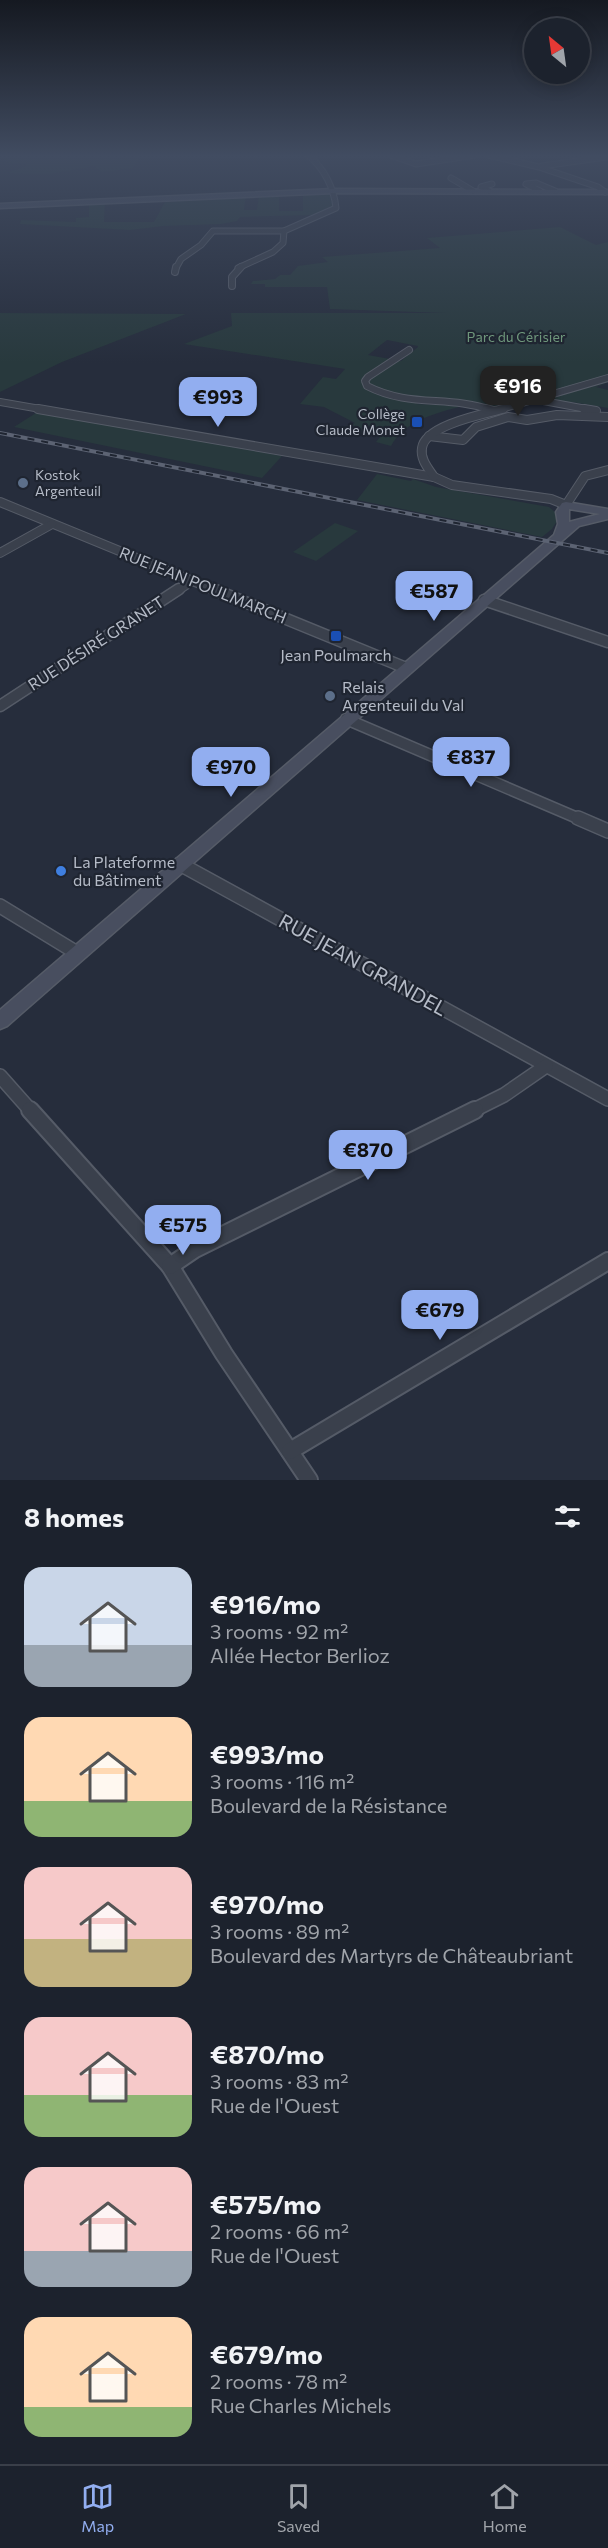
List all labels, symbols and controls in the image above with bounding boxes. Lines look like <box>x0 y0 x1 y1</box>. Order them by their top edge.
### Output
north arrow <box>524 18 590 84</box>
map controls <box>524 18 590 84</box>
park label: Parc du Cérisier <box>467 328 566 345</box>
pin: €916 <box>482 366 554 417</box>
text: €916 <box>494 373 542 397</box>
pin: €993 <box>182 377 254 428</box>
text: €993 <box>193 384 243 408</box>
place label: Collège Claude Monet <box>316 405 405 438</box>
marker: Collège Claude Monet <box>410 415 424 429</box>
place label: Kostok Argenteuil <box>35 466 101 499</box>
marker: Kostok Argenteuil <box>16 476 30 490</box>
street label: RUE JEAN POULMARCH <box>117 542 290 627</box>
pin: €587 <box>398 571 470 622</box>
text: €587 <box>410 578 458 602</box>
street label: RUE DÉSIRÉ GRANET <box>24 591 167 694</box>
marker: Jean Poulmarch <box>329 629 343 643</box>
place label: Jean Poulmarch <box>280 645 392 664</box>
place label: Relais Argenteuil du Val <box>342 677 464 714</box>
marker: Relais Argenteuil du Val <box>323 689 337 703</box>
pin: €837 <box>435 737 507 788</box>
text: €837 <box>447 744 495 768</box>
pin: €970 <box>195 747 267 798</box>
text: €970 <box>206 754 256 778</box>
place label: La Plateforme du Bâtiment <box>73 852 175 889</box>
marker: La Plateforme du Bâtiment <box>54 864 68 878</box>
street label: RUE JEAN GRANDEL <box>275 908 452 1020</box>
pin: €870 <box>332 1130 404 1181</box>
text: €870 <box>343 1137 393 1161</box>
pin: €575 <box>147 1205 219 1256</box>
text: €575 <box>159 1212 207 1236</box>
pin: €679 <box>404 1290 476 1341</box>
text: €679 <box>415 1297 465 1321</box>
icon: filters <box>551 1500 584 1533</box>
text: 8 homes <box>24 1501 124 1532</box>
text: €916/mo <box>210 1588 321 1619</box>
icon: home <box>72 1591 144 1663</box>
text: 3 rooms · 92 m² <box>210 1619 348 1643</box>
text: Allée Hector Berlioz <box>210 1643 390 1667</box>
text: €993/mo <box>210 1738 324 1769</box>
icon: home <box>72 1741 144 1813</box>
text: 3 rooms · 116 m² <box>210 1769 354 1793</box>
text: Boulevard de la Résistance <box>210 1793 447 1817</box>
text: €970/mo <box>210 1888 324 1919</box>
icon: home <box>72 1891 144 1963</box>
text: 3 rooms · 89 m² <box>210 1919 349 1943</box>
text: Boulevard des Martyrs de Châteaubriant <box>210 1943 573 1967</box>
text: €870/mo <box>210 2038 324 2069</box>
icon: home <box>72 2041 144 2113</box>
text: 3 rooms · 83 m² <box>210 2069 349 2093</box>
text: Rue de l'Ouest <box>210 2093 339 2117</box>
text: €575/mo <box>210 2188 321 2219</box>
icon: home <box>72 2191 144 2263</box>
text: 2 rooms · 66 m² <box>210 2219 349 2243</box>
text: Rue de l'Ouest <box>210 2243 339 2267</box>
text: €679/mo <box>210 2338 323 2369</box>
icon: home <box>72 2341 144 2413</box>
text: 2 rooms · 78 m² <box>210 2369 347 2393</box>
text: Rue Charles Michels <box>210 2393 391 2417</box>
tab: Map <box>81 2480 114 2535</box>
tab: Saved <box>277 2480 320 2535</box>
tab: Home <box>483 2480 527 2535</box>

